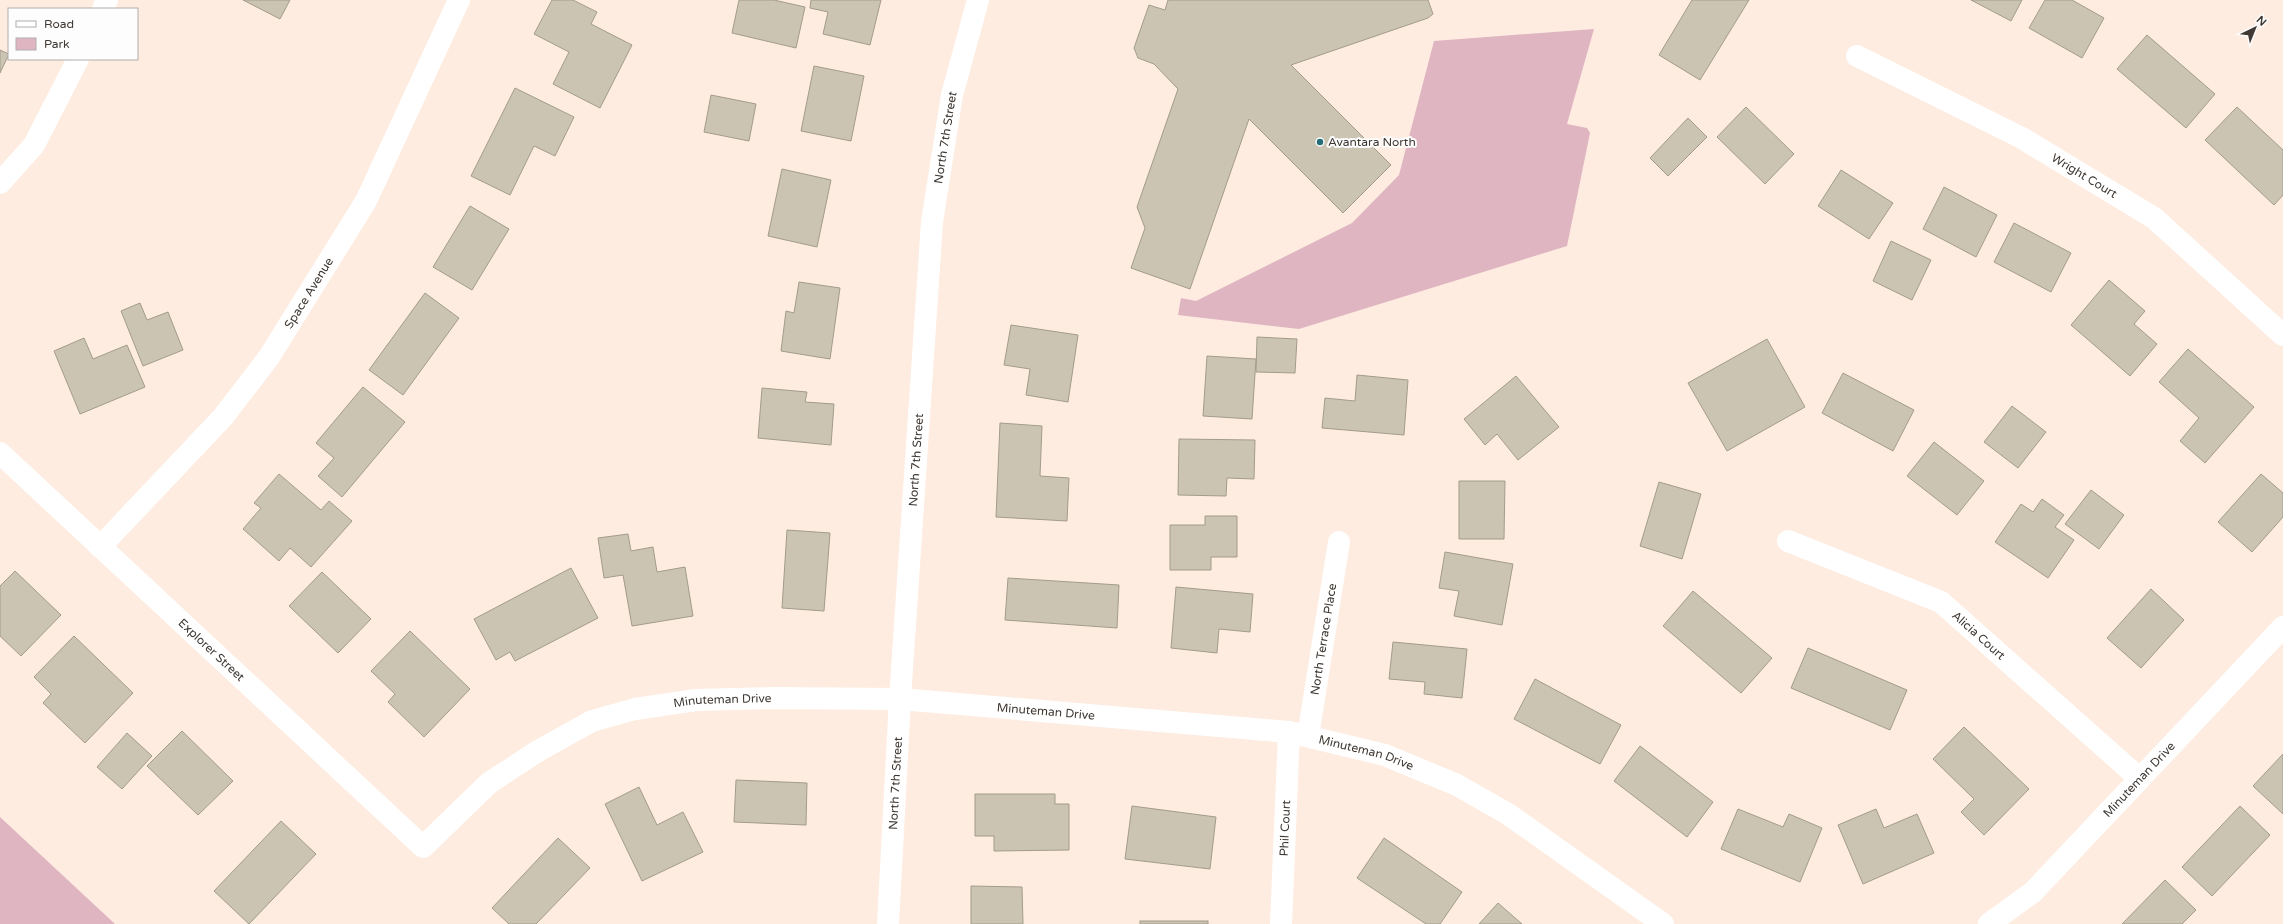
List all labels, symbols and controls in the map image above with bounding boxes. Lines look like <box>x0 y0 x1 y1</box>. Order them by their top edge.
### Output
legend <box>8 8 138 60</box>
north arrow <box>2235 8 2275 48</box>
text: N <box>2254 13 2269 29</box>
text: Road <box>44 17 74 31</box>
text: Park <box>44 37 70 51</box>
street label: North 7th Street <box>931 89 960 185</box>
place label: Avantara North <box>1328 135 1416 149</box>
marker: Avantara North <box>1315 137 1325 147</box>
street label: Wright Court <box>2049 150 2120 201</box>
street label: Space Avenue <box>282 255 336 331</box>
street label: North 7th Street <box>906 412 926 507</box>
street label: North Terrace Place <box>1308 582 1339 696</box>
street label: Alicia Court <box>1949 608 2008 663</box>
street label: Explorer Street <box>175 616 248 684</box>
street label: Minuteman Drive <box>673 691 772 710</box>
street label: Minuteman Drive <box>996 700 1096 723</box>
street label: Minuteman Drive <box>1317 732 1416 773</box>
street label: North 7th Street <box>886 736 905 830</box>
street label: Minuteman Drive <box>2100 739 2178 820</box>
street label: Phil Court <box>1277 799 1293 857</box>

